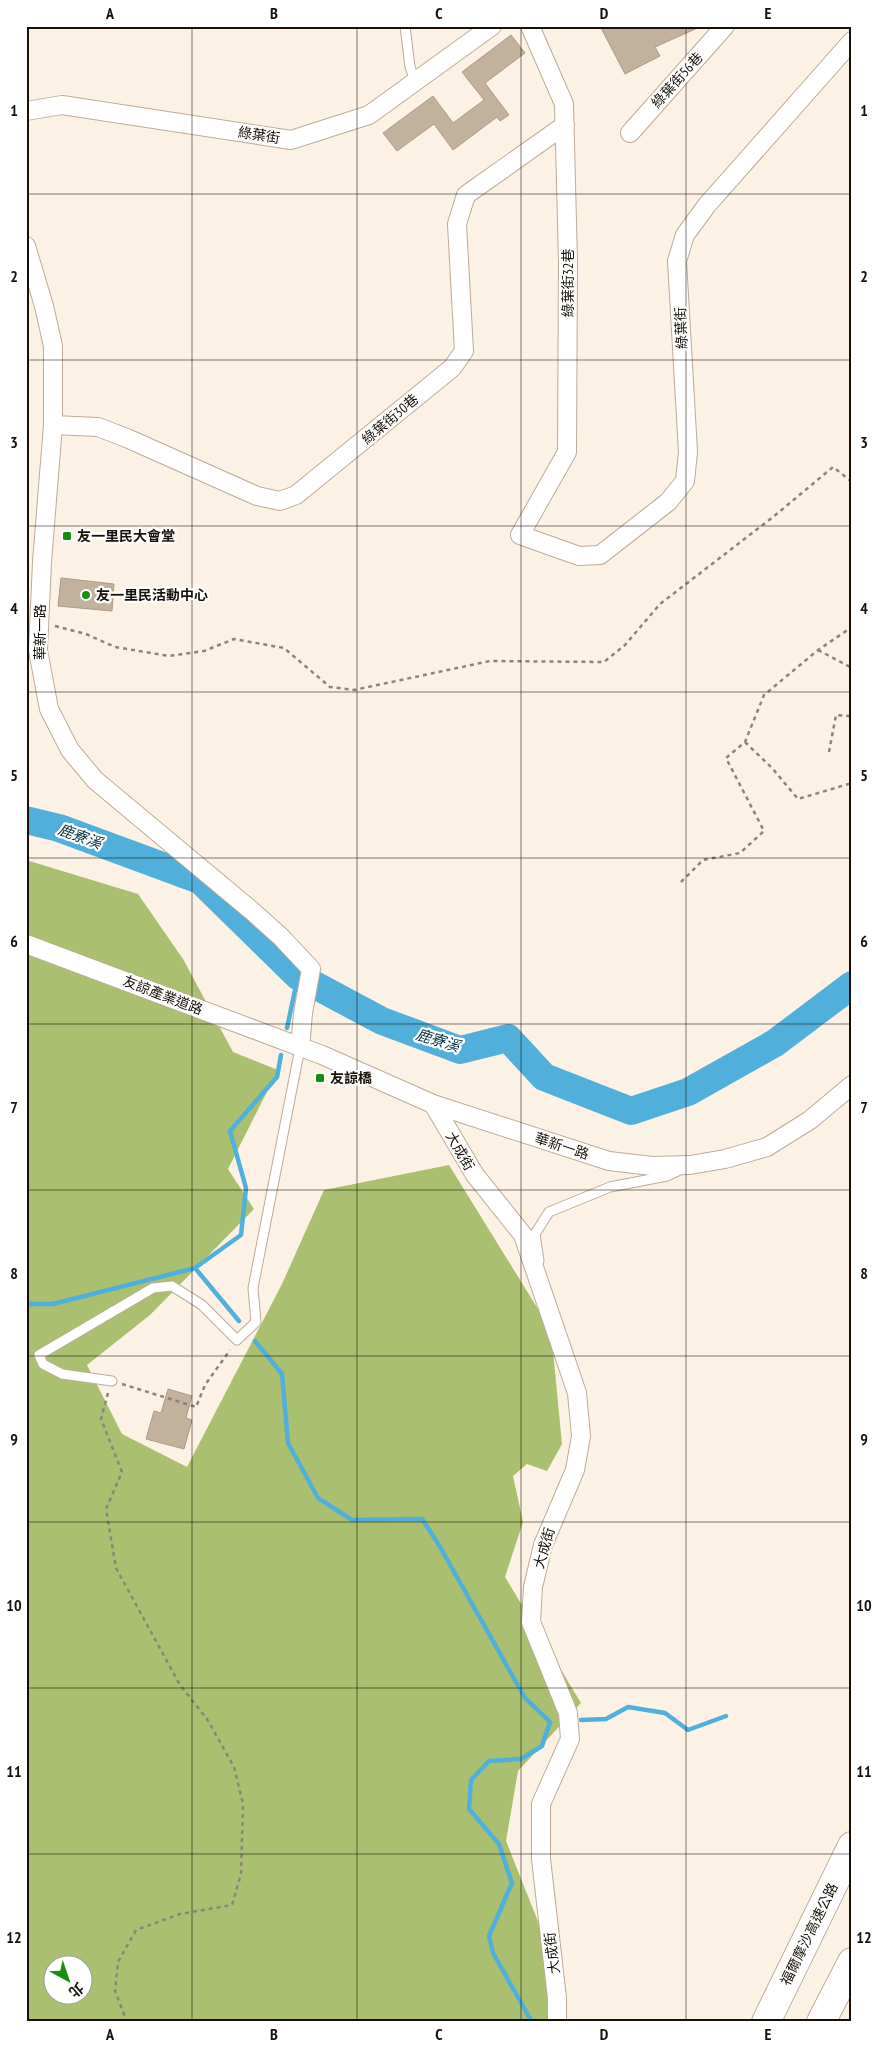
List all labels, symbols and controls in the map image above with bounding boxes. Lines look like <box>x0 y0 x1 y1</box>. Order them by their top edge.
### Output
text: A <box>105 3 115 23</box>
text: B <box>270 3 278 23</box>
text: C <box>435 3 443 23</box>
text: D <box>600 3 609 23</box>
text: E <box>765 3 772 23</box>
street label: 綠葉街56巷 <box>647 48 707 112</box>
text: 1 <box>10 100 18 120</box>
text: 1 <box>860 100 868 120</box>
street label: 綠葉街 <box>237 123 281 147</box>
street label: 綠葉街32巷 <box>559 249 577 317</box>
text: 2 <box>10 266 18 286</box>
text: 2 <box>860 266 868 286</box>
street label: 綠葉街 <box>671 307 691 349</box>
street label: 綠葉街30巷 <box>358 390 422 448</box>
text: 3 <box>10 432 18 452</box>
text: 3 <box>860 432 868 452</box>
place label: 友一里民大會堂 <box>77 527 175 545</box>
marker: 友一里民大會堂 <box>61 530 73 542</box>
place label: 友一里民活動中心 <box>96 586 208 604</box>
marker: 友一里民活動中心 <box>80 589 92 601</box>
text: 4 <box>10 598 18 618</box>
text: 4 <box>860 598 868 618</box>
street label: 華新一路 <box>31 604 49 660</box>
text: 5 <box>10 765 18 785</box>
text: 5 <box>860 765 868 785</box>
water label: 鹿寮溪 <box>56 819 106 853</box>
text: 6 <box>10 931 18 951</box>
text: 6 <box>860 931 868 951</box>
street label: 友諒產業道路 <box>121 972 205 1018</box>
water label: 鹿寮溪 <box>414 1024 464 1056</box>
place label: 友諒橋 <box>330 1069 372 1087</box>
marker: 友諒橋 <box>314 1072 326 1084</box>
text: 7 <box>10 1097 18 1117</box>
text: 7 <box>860 1097 868 1117</box>
street label: 大成街 <box>442 1128 478 1174</box>
street label: 華新一路 <box>533 1129 591 1163</box>
text: 8 <box>10 1263 18 1283</box>
text: 8 <box>860 1263 868 1283</box>
text: 9 <box>10 1429 18 1449</box>
text: 9 <box>860 1429 868 1449</box>
street label: 大成街 <box>530 1525 558 1571</box>
text: 10 <box>6 1595 22 1615</box>
text: 10 <box>856 1595 872 1615</box>
text: 11 <box>6 1761 22 1781</box>
text: 11 <box>856 1761 872 1781</box>
street label: 福爾摩沙高速公路 <box>776 1880 842 1988</box>
text: 12 <box>6 1927 22 1947</box>
text: 12 <box>856 1927 872 1947</box>
street label: 大成街 <box>541 1931 563 1975</box>
north arrow <box>42 1956 92 2006</box>
text: 北 <box>65 1979 88 2001</box>
text: A <box>105 2024 115 2044</box>
text: B <box>270 2024 278 2044</box>
text: C <box>435 2024 443 2044</box>
text: D <box>600 2024 609 2044</box>
text: E <box>765 2024 772 2044</box>

